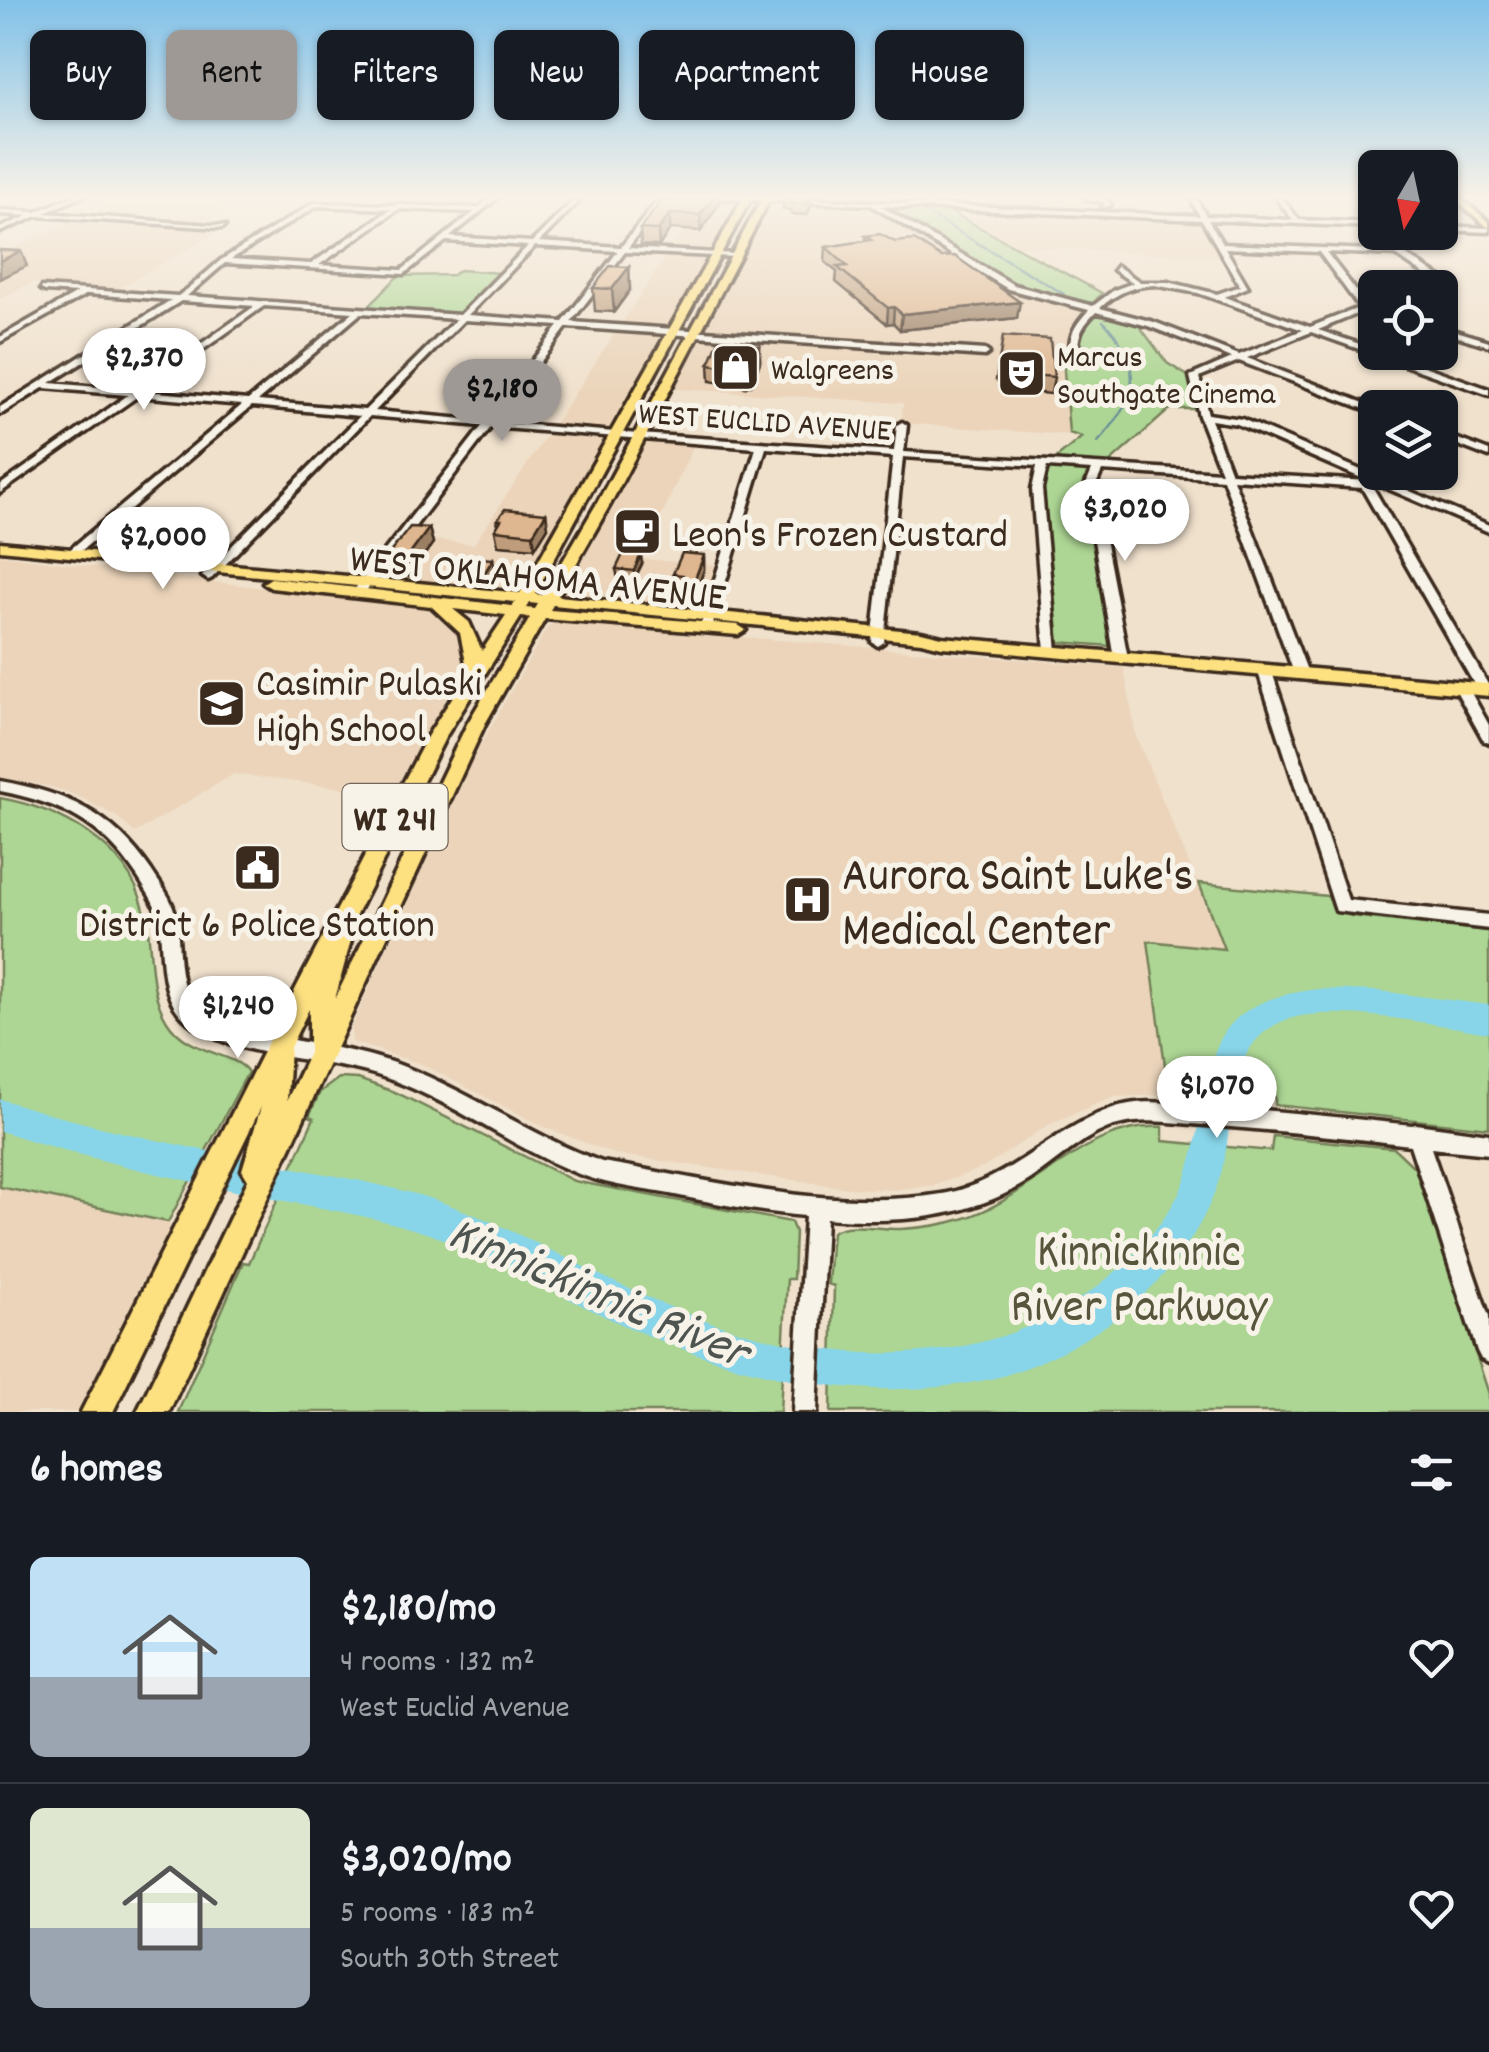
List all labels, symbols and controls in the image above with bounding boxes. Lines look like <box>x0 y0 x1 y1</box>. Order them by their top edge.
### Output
chip: Buy <box>30 30 146 120</box>
chip: Rent <box>166 30 297 120</box>
chip: Filters <box>317 30 474 120</box>
chip: New <box>494 30 619 120</box>
chip: Apartment <box>639 30 855 120</box>
chip: House <box>875 30 1024 120</box>
north arrow <box>1358 150 1458 250</box>
map controls <box>1358 150 1458 490</box>
button: locate <box>1358 270 1458 370</box>
pin: $2,370 <box>63 328 225 413</box>
text: $2,370 <box>104 337 184 383</box>
place label: Marcus Southgate Cinema <box>1057 337 1276 420</box>
shop icon: Walgreens <box>710 342 762 394</box>
theatre icon: Marcus Southgate Cinema <box>996 347 1048 399</box>
place label: Walgreens <box>771 350 894 396</box>
pin: $2,180 <box>421 359 583 444</box>
text: $2,180 <box>465 368 539 414</box>
button: layers <box>1358 390 1458 490</box>
street label: WEST EUCLID AVENUE <box>637 393 893 457</box>
pin: $3,020 <box>1044 479 1206 564</box>
text: $3,020 <box>1082 488 1168 534</box>
cafe icon: Leon's Frozen Custard <box>611 506 663 558</box>
pin: $2,000 <box>82 507 244 592</box>
place label: Leon's Frozen Custard <box>672 510 1008 567</box>
text: $2,000 <box>119 516 207 562</box>
street label: WEST OKLAHOMA AVENUE <box>346 533 728 630</box>
place label: Casimir Pulaski High School <box>256 659 482 762</box>
school or university icon: Casimir Pulaski High School <box>195 678 247 730</box>
road number: WI 241 <box>342 784 448 850</box>
public building icon: District 6 Police Station <box>231 841 283 893</box>
place label: Aurora Saint Luke's Medical Center <box>842 845 1194 969</box>
hospital icon: Aurora Saint Luke's Medical Center <box>781 874 833 926</box>
place label: District 6 Police Station <box>79 900 435 957</box>
pin: $1,240 <box>157 976 319 1061</box>
text: $1,240 <box>201 985 275 1031</box>
pin: $1,070 <box>1136 1056 1298 1141</box>
text: $1,070 <box>1179 1065 1255 1111</box>
water label: Kinnickinnic River <box>436 1201 763 1394</box>
park label: Kinnickinnic River Parkway <box>1011 1221 1269 1345</box>
text: 6 homes <box>30 1442 163 1502</box>
icon: filters <box>1404 1445 1459 1500</box>
text: $2,180/mo <box>340 1581 496 1641</box>
icon: home <box>110 1597 230 1717</box>
icon: heart <box>1404 1630 1459 1685</box>
text: 4 rooms · 132 m² <box>340 1641 535 1687</box>
text: West Euclid Avenue <box>340 1687 570 1733</box>
text: $3,020/mo <box>340 1832 512 1892</box>
icon: home <box>110 1848 230 1968</box>
icon: heart <box>1404 1881 1459 1936</box>
text: 5 rooms · 183 m² <box>340 1892 535 1938</box>
text: South 30th Street <box>340 1938 559 1984</box>

